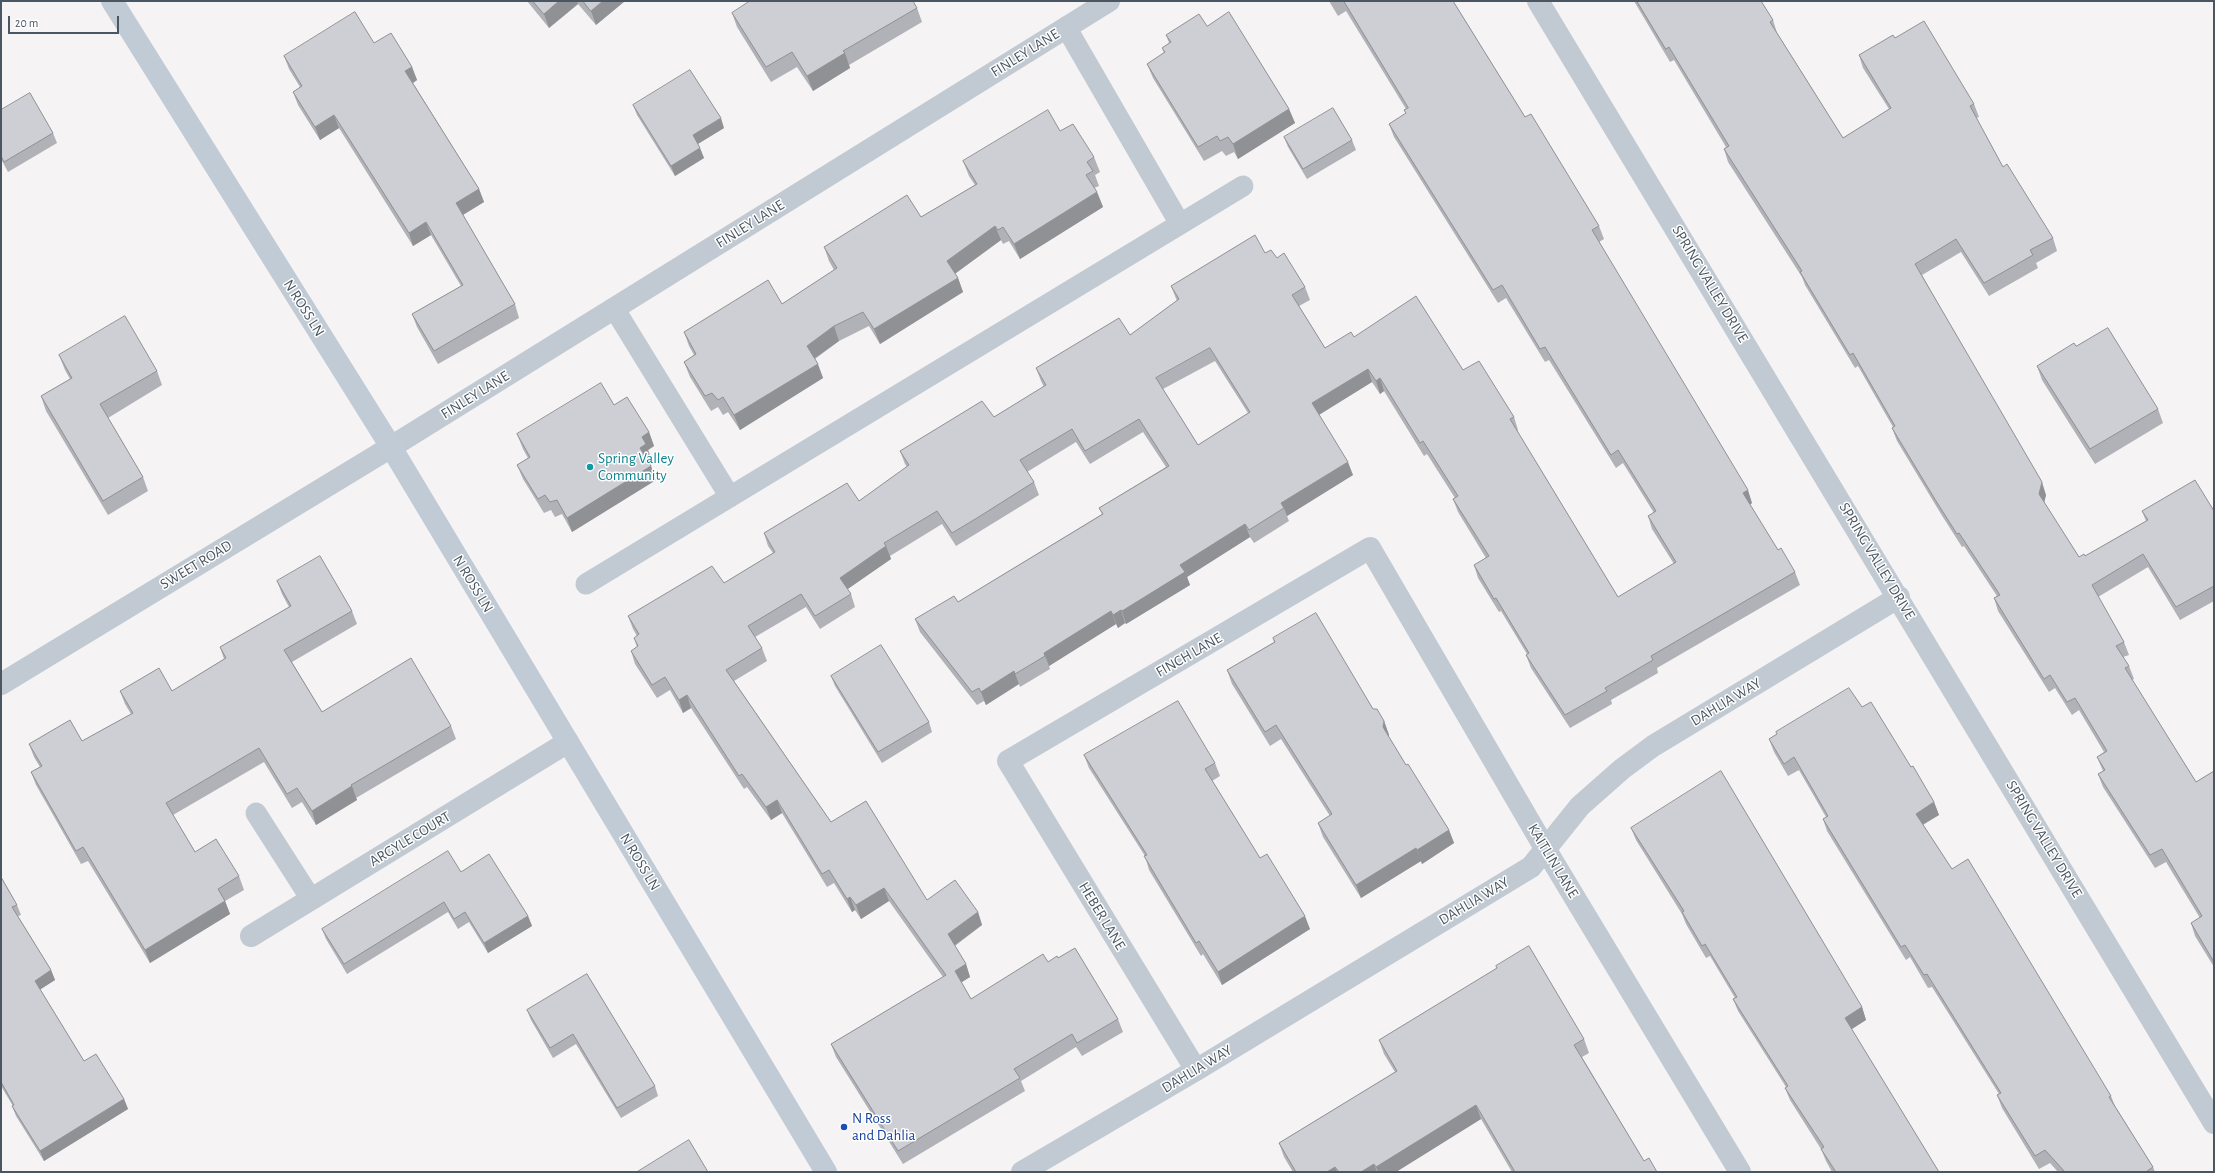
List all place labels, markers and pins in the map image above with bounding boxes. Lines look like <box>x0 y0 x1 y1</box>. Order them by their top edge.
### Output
place label: Spring Valley Community <box>598 449 674 484</box>
marker: Spring Valley Community <box>585 462 595 472</box>
place label: N Ross and Dahlia <box>852 1109 915 1144</box>
marker: N Ross and Dahlia <box>839 1122 849 1132</box>

